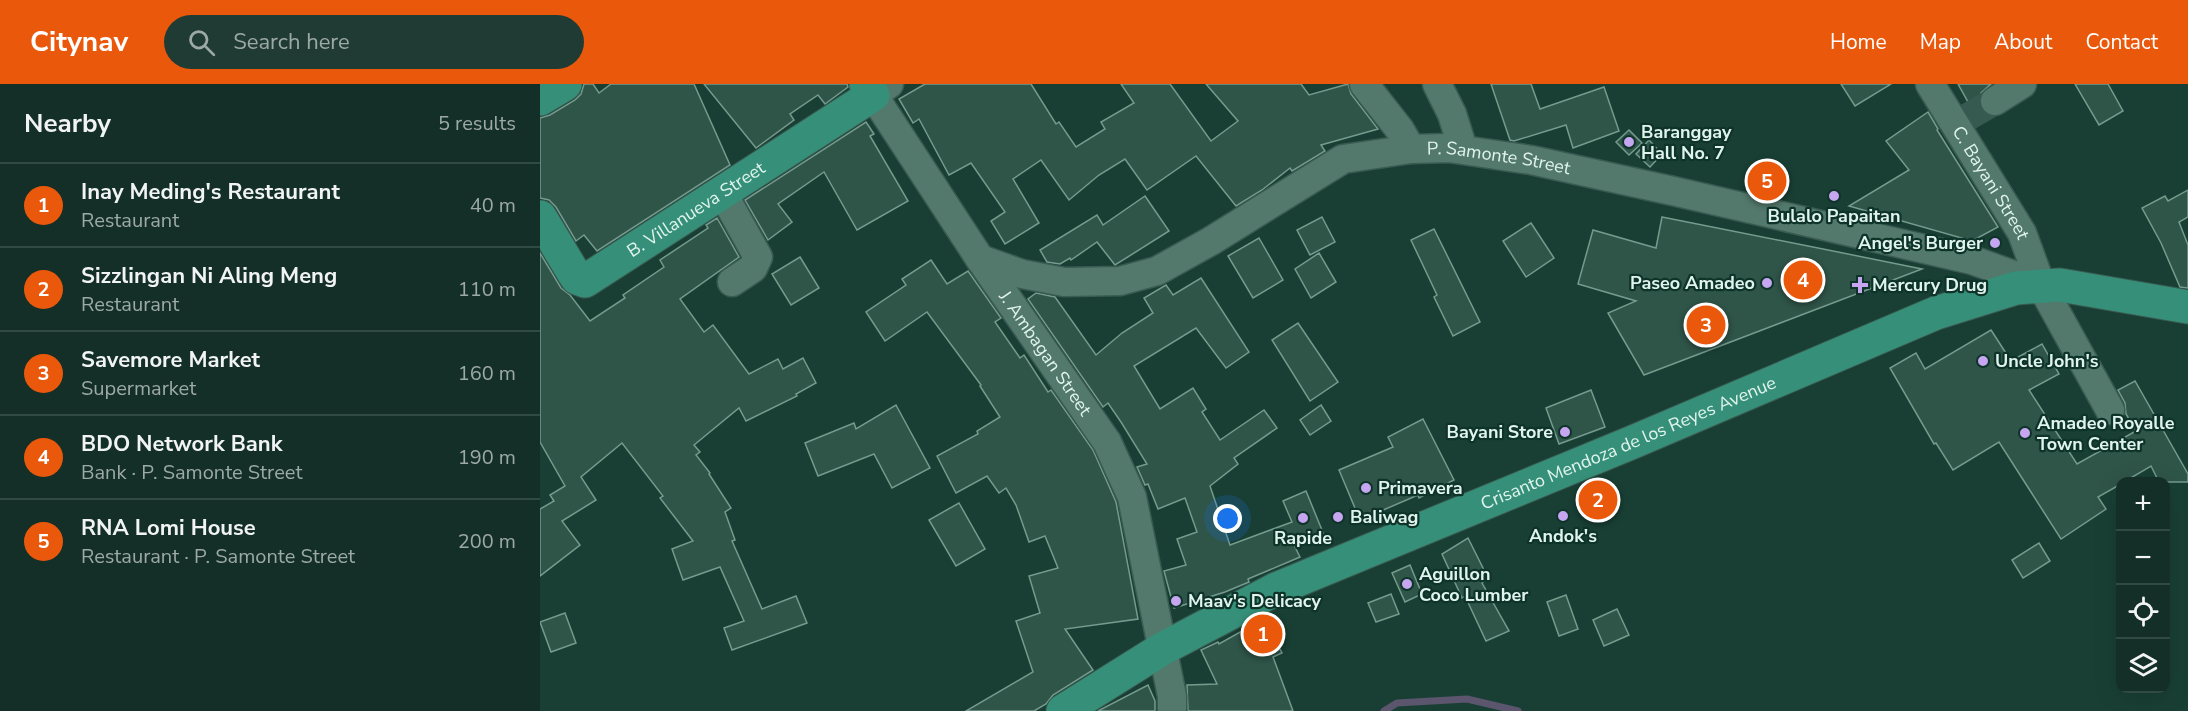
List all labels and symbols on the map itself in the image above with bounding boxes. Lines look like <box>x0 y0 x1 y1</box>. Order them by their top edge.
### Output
place label: Baranggay Hall No. 7 <box>1641 120 1732 165</box>
street label: C. Bayani Street <box>1947 121 2035 243</box>
marker: Baranggay Hall No. 7 <box>1622 135 1636 149</box>
street label: P. Samonte Street <box>1427 136 1573 180</box>
street label: B. Villanueva Street <box>622 156 770 263</box>
pin: 5 <box>1748 158 1786 204</box>
marker: Bulalo Papaitan <box>1827 189 1841 203</box>
place label: Bulalo Papaitan <box>1768 204 1900 228</box>
place label: Angel's Burger <box>1858 231 1983 255</box>
marker: Angel's Burger <box>1988 236 2002 250</box>
pin: 4 <box>1784 258 1822 302</box>
place label: Paseo Amadeo <box>1630 271 1755 295</box>
place label: Mercury Drug <box>1872 273 1987 297</box>
marker: Paseo Amadeo <box>1760 276 1774 290</box>
marker: Mercury Drug <box>1853 278 1867 292</box>
street label: J. Ambagan Street <box>993 285 1098 421</box>
pin: 3 <box>1686 302 1726 348</box>
place label: Uncle John's <box>1995 349 2099 373</box>
marker: Uncle John's <box>1976 354 1990 368</box>
street label: Crisanto Mendoza de los Reyes Avenue <box>1477 371 1780 515</box>
place label: Amadeo Royalle Town Center <box>2037 411 2175 456</box>
place label: Bayani Store <box>1447 420 1553 444</box>
marker: Bayani Store <box>1558 425 1572 439</box>
marker: Amadeo Royalle Town Center <box>2018 426 2032 440</box>
place label: Primavera <box>1378 476 1463 500</box>
pin: 2 <box>1578 478 1618 522</box>
marker: Primavera <box>1359 481 1373 495</box>
your location <box>1213 504 1242 533</box>
place label: Baliwag <box>1350 505 1418 529</box>
marker: Andok's <box>1556 509 1570 523</box>
marker: Baliwag <box>1331 510 1345 524</box>
marker: Rapide <box>1296 511 1310 525</box>
place label: Andok's <box>1529 524 1597 548</box>
place label: Rapide <box>1274 526 1332 550</box>
place label: Aguillon Coco Lumber <box>1419 562 1528 607</box>
marker: Aguillon Coco Lumber <box>1400 577 1414 591</box>
place label: Maav's Delicacy <box>1188 589 1321 613</box>
marker: Maav's Delicacy <box>1169 594 1183 608</box>
pin: 1 <box>1244 612 1282 656</box>

